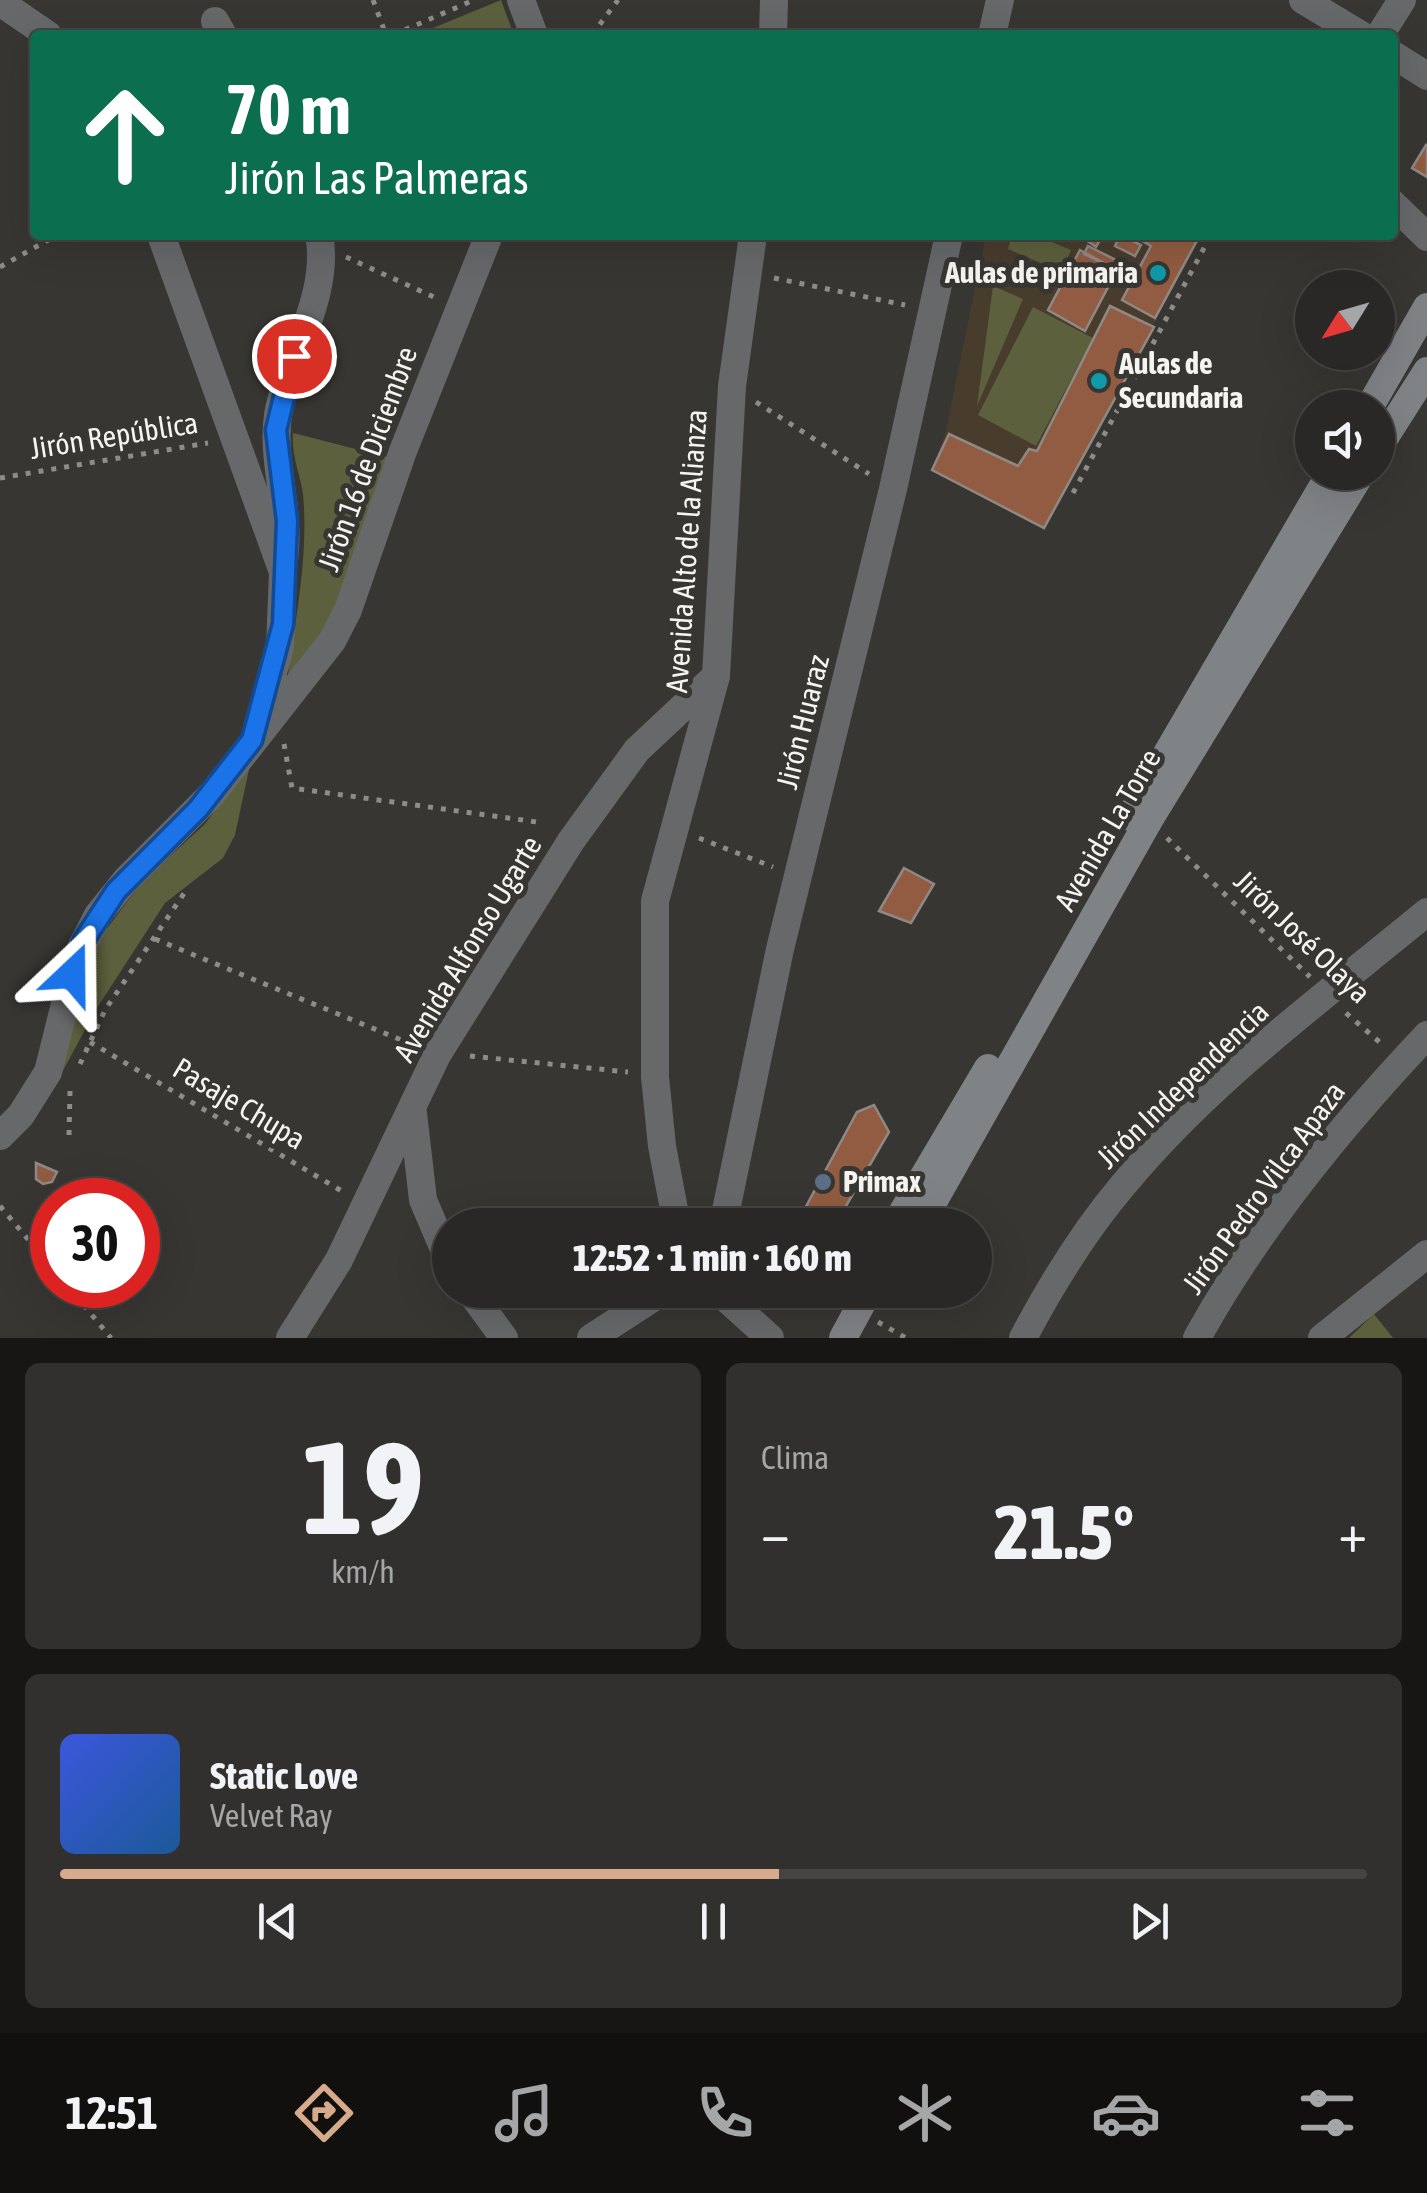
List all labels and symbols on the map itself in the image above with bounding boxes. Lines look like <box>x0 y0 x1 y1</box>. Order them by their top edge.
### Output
place label: Aulas de primaria <box>944 255 1138 289</box>
marker: Aulas de primaria <box>1147 262 1169 284</box>
north arrow <box>1295 270 1395 370</box>
pin <box>252 314 337 399</box>
street label: Jirón 16 de Diciembre <box>311 342 423 575</box>
place label: Aulas de Secundaria <box>1118 346 1243 414</box>
marker: Aulas de Secundaria <box>1088 370 1110 392</box>
street label: Jirón República <box>27 405 200 465</box>
street label: Avenida Alto de la Alianza <box>659 408 713 694</box>
street label: Jirón Huaraz <box>769 651 835 792</box>
street label: Avenida La Torre <box>1047 743 1167 916</box>
street label: Avenida Alfonso Ugarte <box>386 830 548 1067</box>
street label: Jirón José Olaya <box>1228 863 1378 1009</box>
position arrow <box>20.0 922 124.0 1026</box>
street label: Jirón Independencia <box>1090 994 1275 1175</box>
street label: Pasaje Chupa <box>167 1050 312 1156</box>
street label: Jirón Pedro Vilca Apaza <box>1175 1075 1351 1300</box>
place label: Primax <box>843 1164 921 1198</box>
marker: Primax <box>812 1171 834 1193</box>
speed limit sign: 30 <box>30 1178 160 1308</box>

